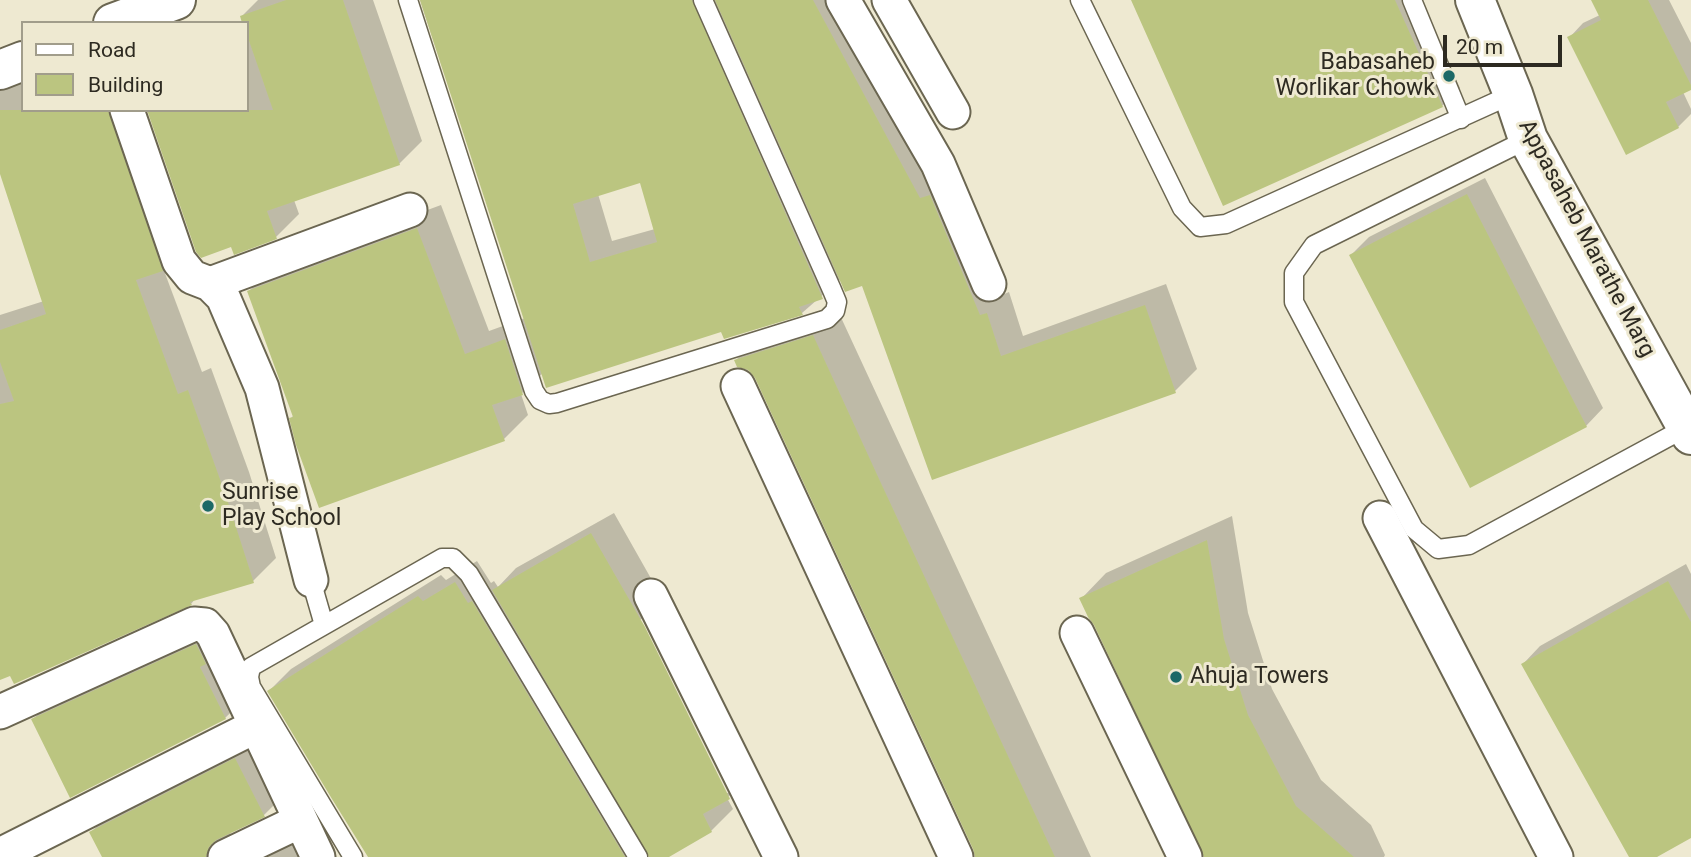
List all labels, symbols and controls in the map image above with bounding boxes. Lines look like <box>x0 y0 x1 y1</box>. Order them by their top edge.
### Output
legend <box>21 21 248 112</box>
scale bar <box>1446 21 1565 65</box>
text: 20 m <box>1456 35 1503 59</box>
text: Road <box>88 38 136 62</box>
place label: Babasaheb Worlikar Chowk <box>1275 49 1435 103</box>
marker: Babasaheb Worlikar Chowk <box>1441 68 1457 84</box>
text: Building <box>88 73 163 97</box>
street label: Appasaheb Marathe Marg <box>1512 116 1660 362</box>
place label: Sunrise Play School <box>222 479 341 533</box>
marker: Sunrise Play School <box>200 498 216 514</box>
place label: Ahuja Towers <box>1190 663 1329 691</box>
marker: Ahuja Towers <box>1168 669 1184 685</box>

